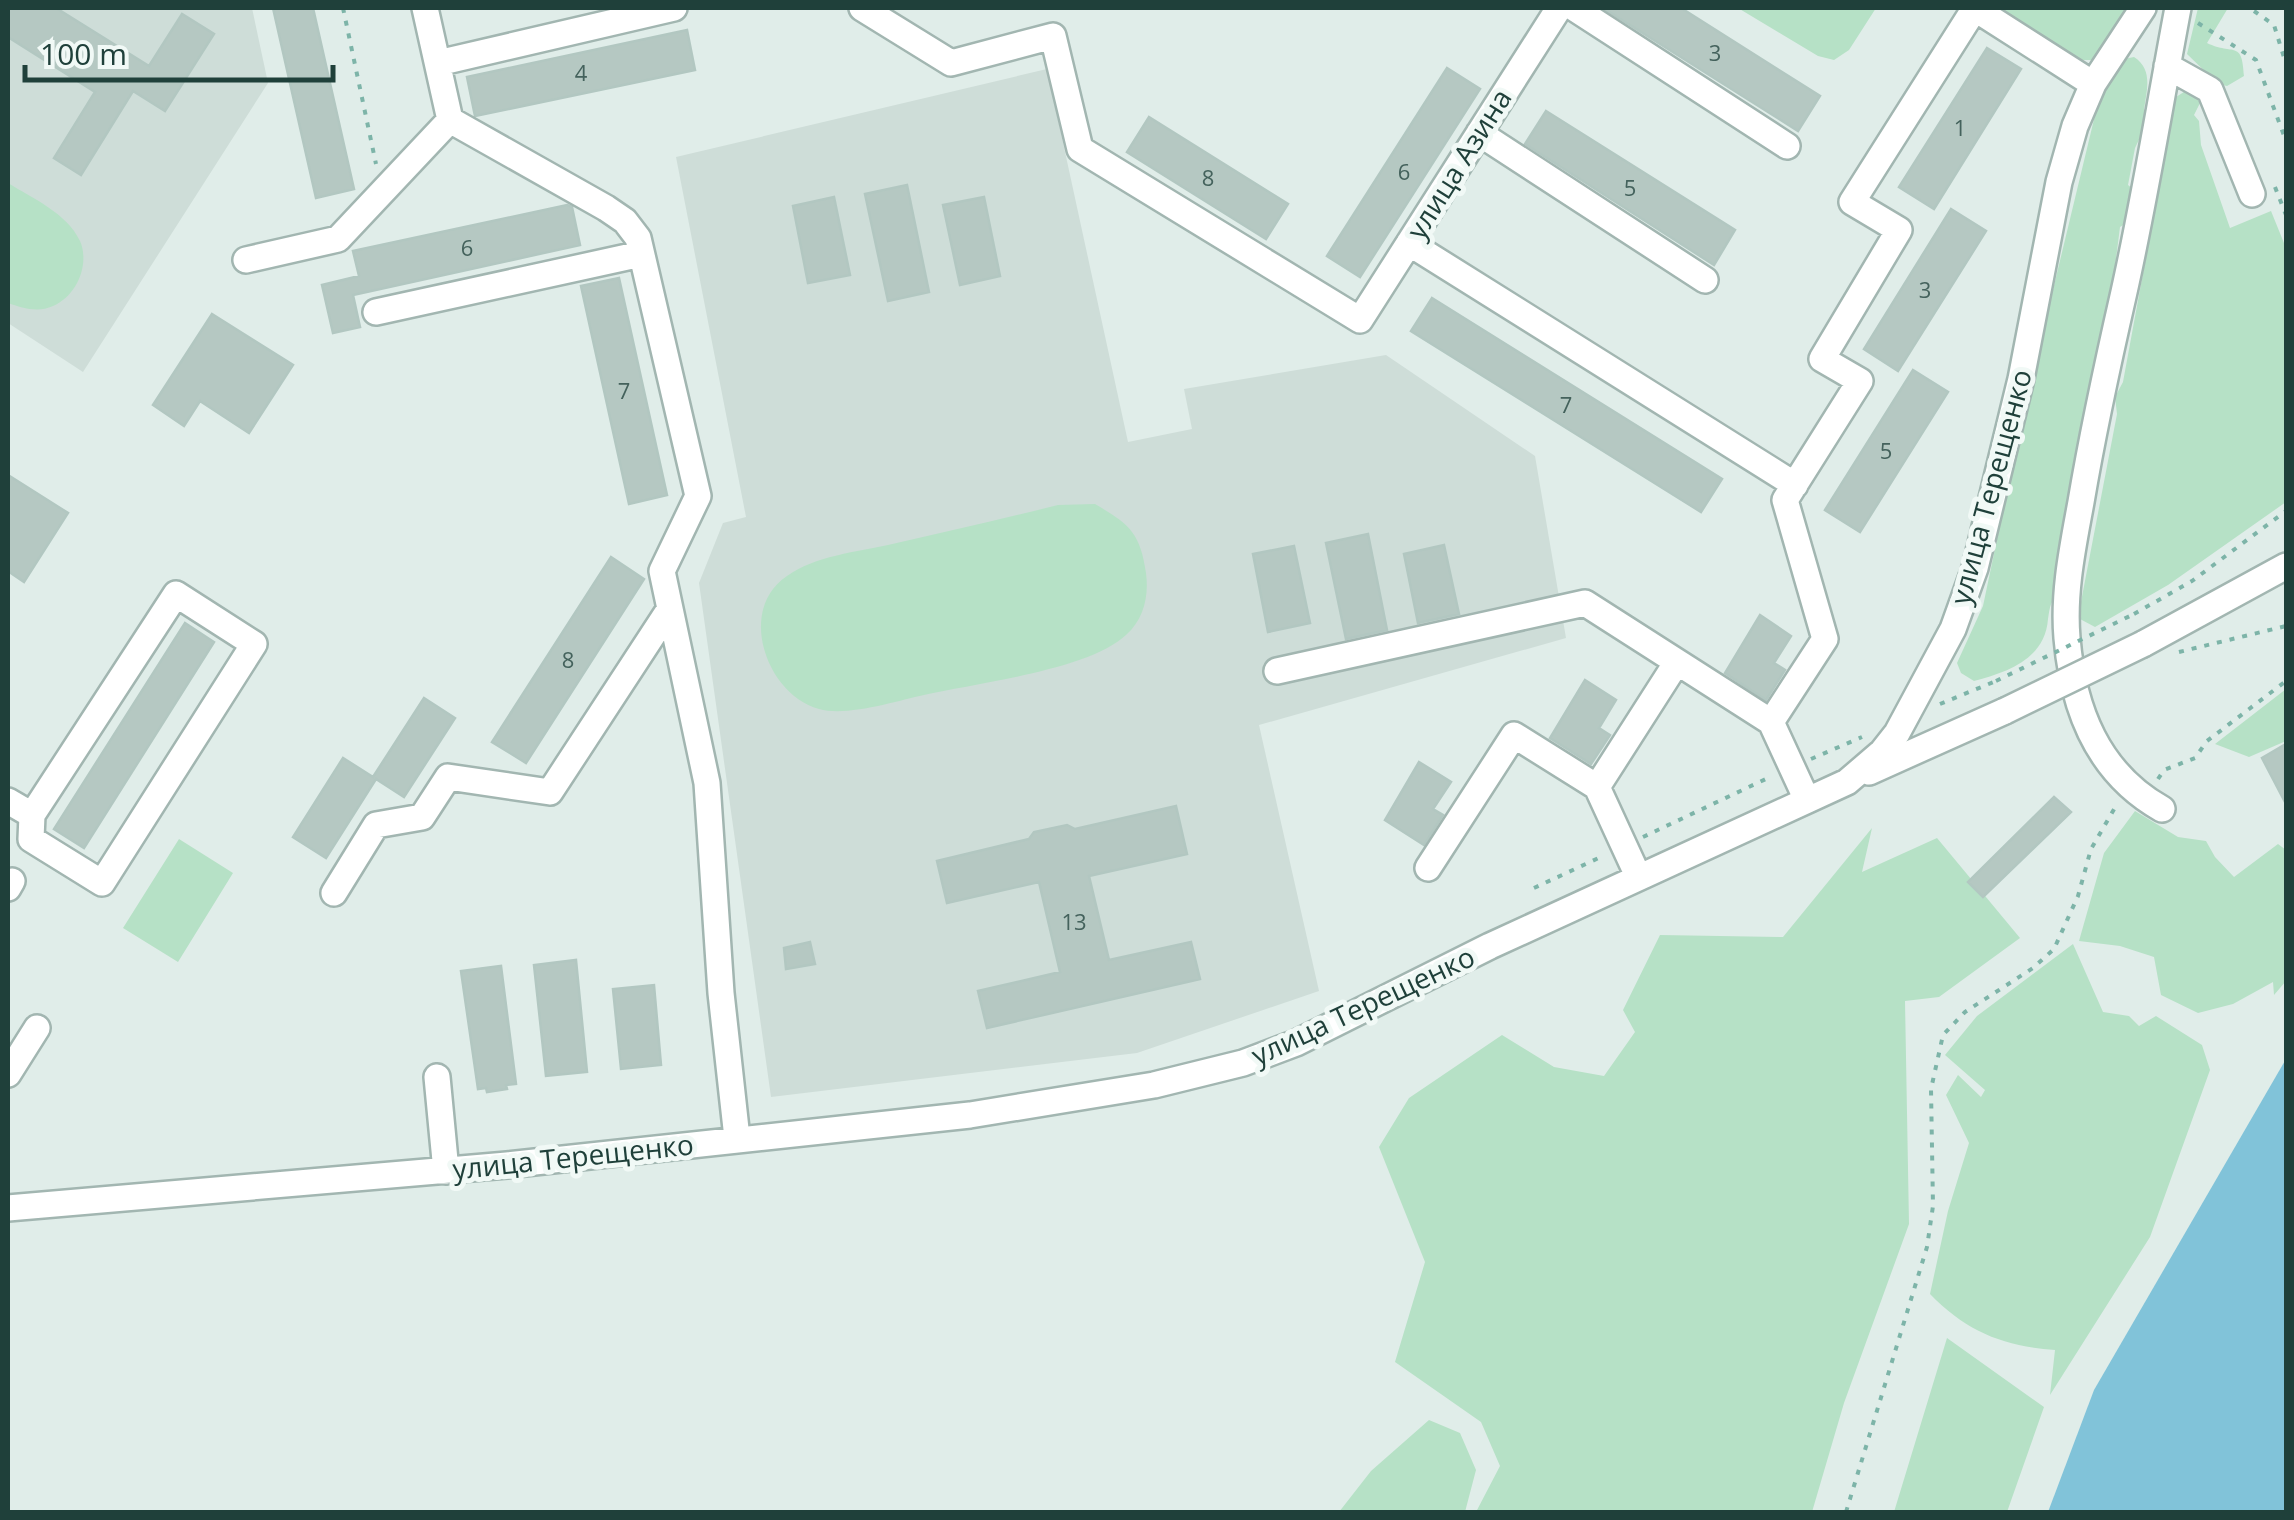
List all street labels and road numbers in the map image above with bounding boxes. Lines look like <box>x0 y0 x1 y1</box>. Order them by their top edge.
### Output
street label: улица Азина <box>1397 81 1519 246</box>
street label: улица Терещенко <box>1940 365 2040 609</box>
street label: улица Терещенко <box>1245 937 1480 1073</box>
street label: улица Терещенко <box>451 1124 695 1188</box>

